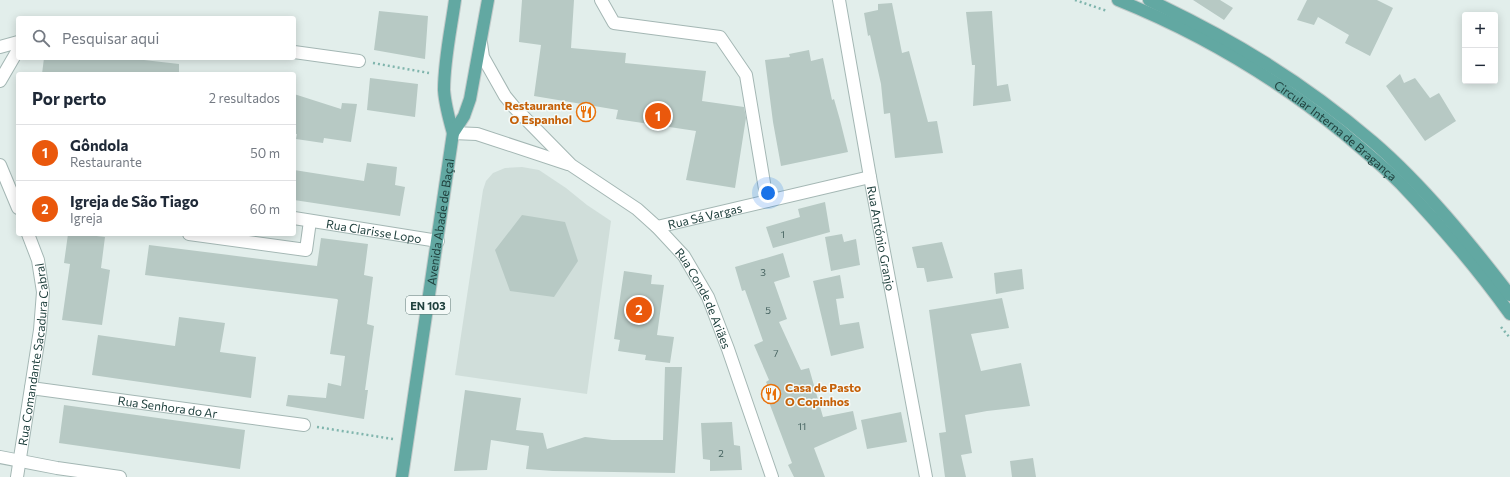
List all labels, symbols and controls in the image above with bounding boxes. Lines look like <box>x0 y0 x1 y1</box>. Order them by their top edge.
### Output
map controls <box>1462 12 1498 84</box>
button: + <box>1462 12 1498 48</box>
search box <box>16 16 296 60</box>
icon: search <box>30 27 52 49</box>
text: Pesquisar aqui <box>62 29 159 47</box>
button: − <box>1462 48 1498 84</box>
street label: Circular Interna de Bragança <box>1272 77 1400 183</box>
text: Por perto <box>32 88 107 109</box>
text: 2 resultados <box>209 90 280 106</box>
place label: Restaurante O Espanhol <box>505 98 572 126</box>
restaurant icon: Restaurante O Espanhol <box>575 101 597 123</box>
pin: 1 <box>645 101 671 131</box>
text: Gôndola <box>70 136 128 154</box>
text: 1 <box>42 145 48 161</box>
text: 50 m <box>250 145 280 161</box>
text: Restaurante <box>70 154 142 170</box>
street label: Avenida Abade de Baçal <box>424 158 456 286</box>
your location <box>758 183 778 203</box>
street label: Rua António Granjo <box>865 184 898 292</box>
text: Igreja de São Tiago <box>70 192 199 210</box>
street label: Rua Sá Vargas <box>666 200 743 231</box>
text: 2 <box>41 201 49 217</box>
text: 60 m <box>250 201 280 217</box>
text: Igreja <box>70 210 103 226</box>
street label: Rua Clarisse Lopo <box>325 216 423 245</box>
house number: 1 <box>781 228 785 240</box>
street label: Rua Conde de Ariães <box>673 245 734 351</box>
street label: Rua Comandante Sacadura Cabral <box>15 262 50 447</box>
house number: 3 <box>760 266 766 278</box>
pin: 2 <box>626 295 652 325</box>
road number: EN 103 <box>406 296 450 314</box>
house number: 5 <box>765 304 771 316</box>
house number: 7 <box>773 347 779 359</box>
place label: Casa de Pasto O Copinhos <box>785 380 861 408</box>
restaurant icon: Casa de Pasto O Copinhos <box>760 383 782 405</box>
street label: Rua Senhora do Ar <box>117 393 219 420</box>
house number: 11 <box>798 420 806 432</box>
house number: 2 <box>718 447 724 459</box>

